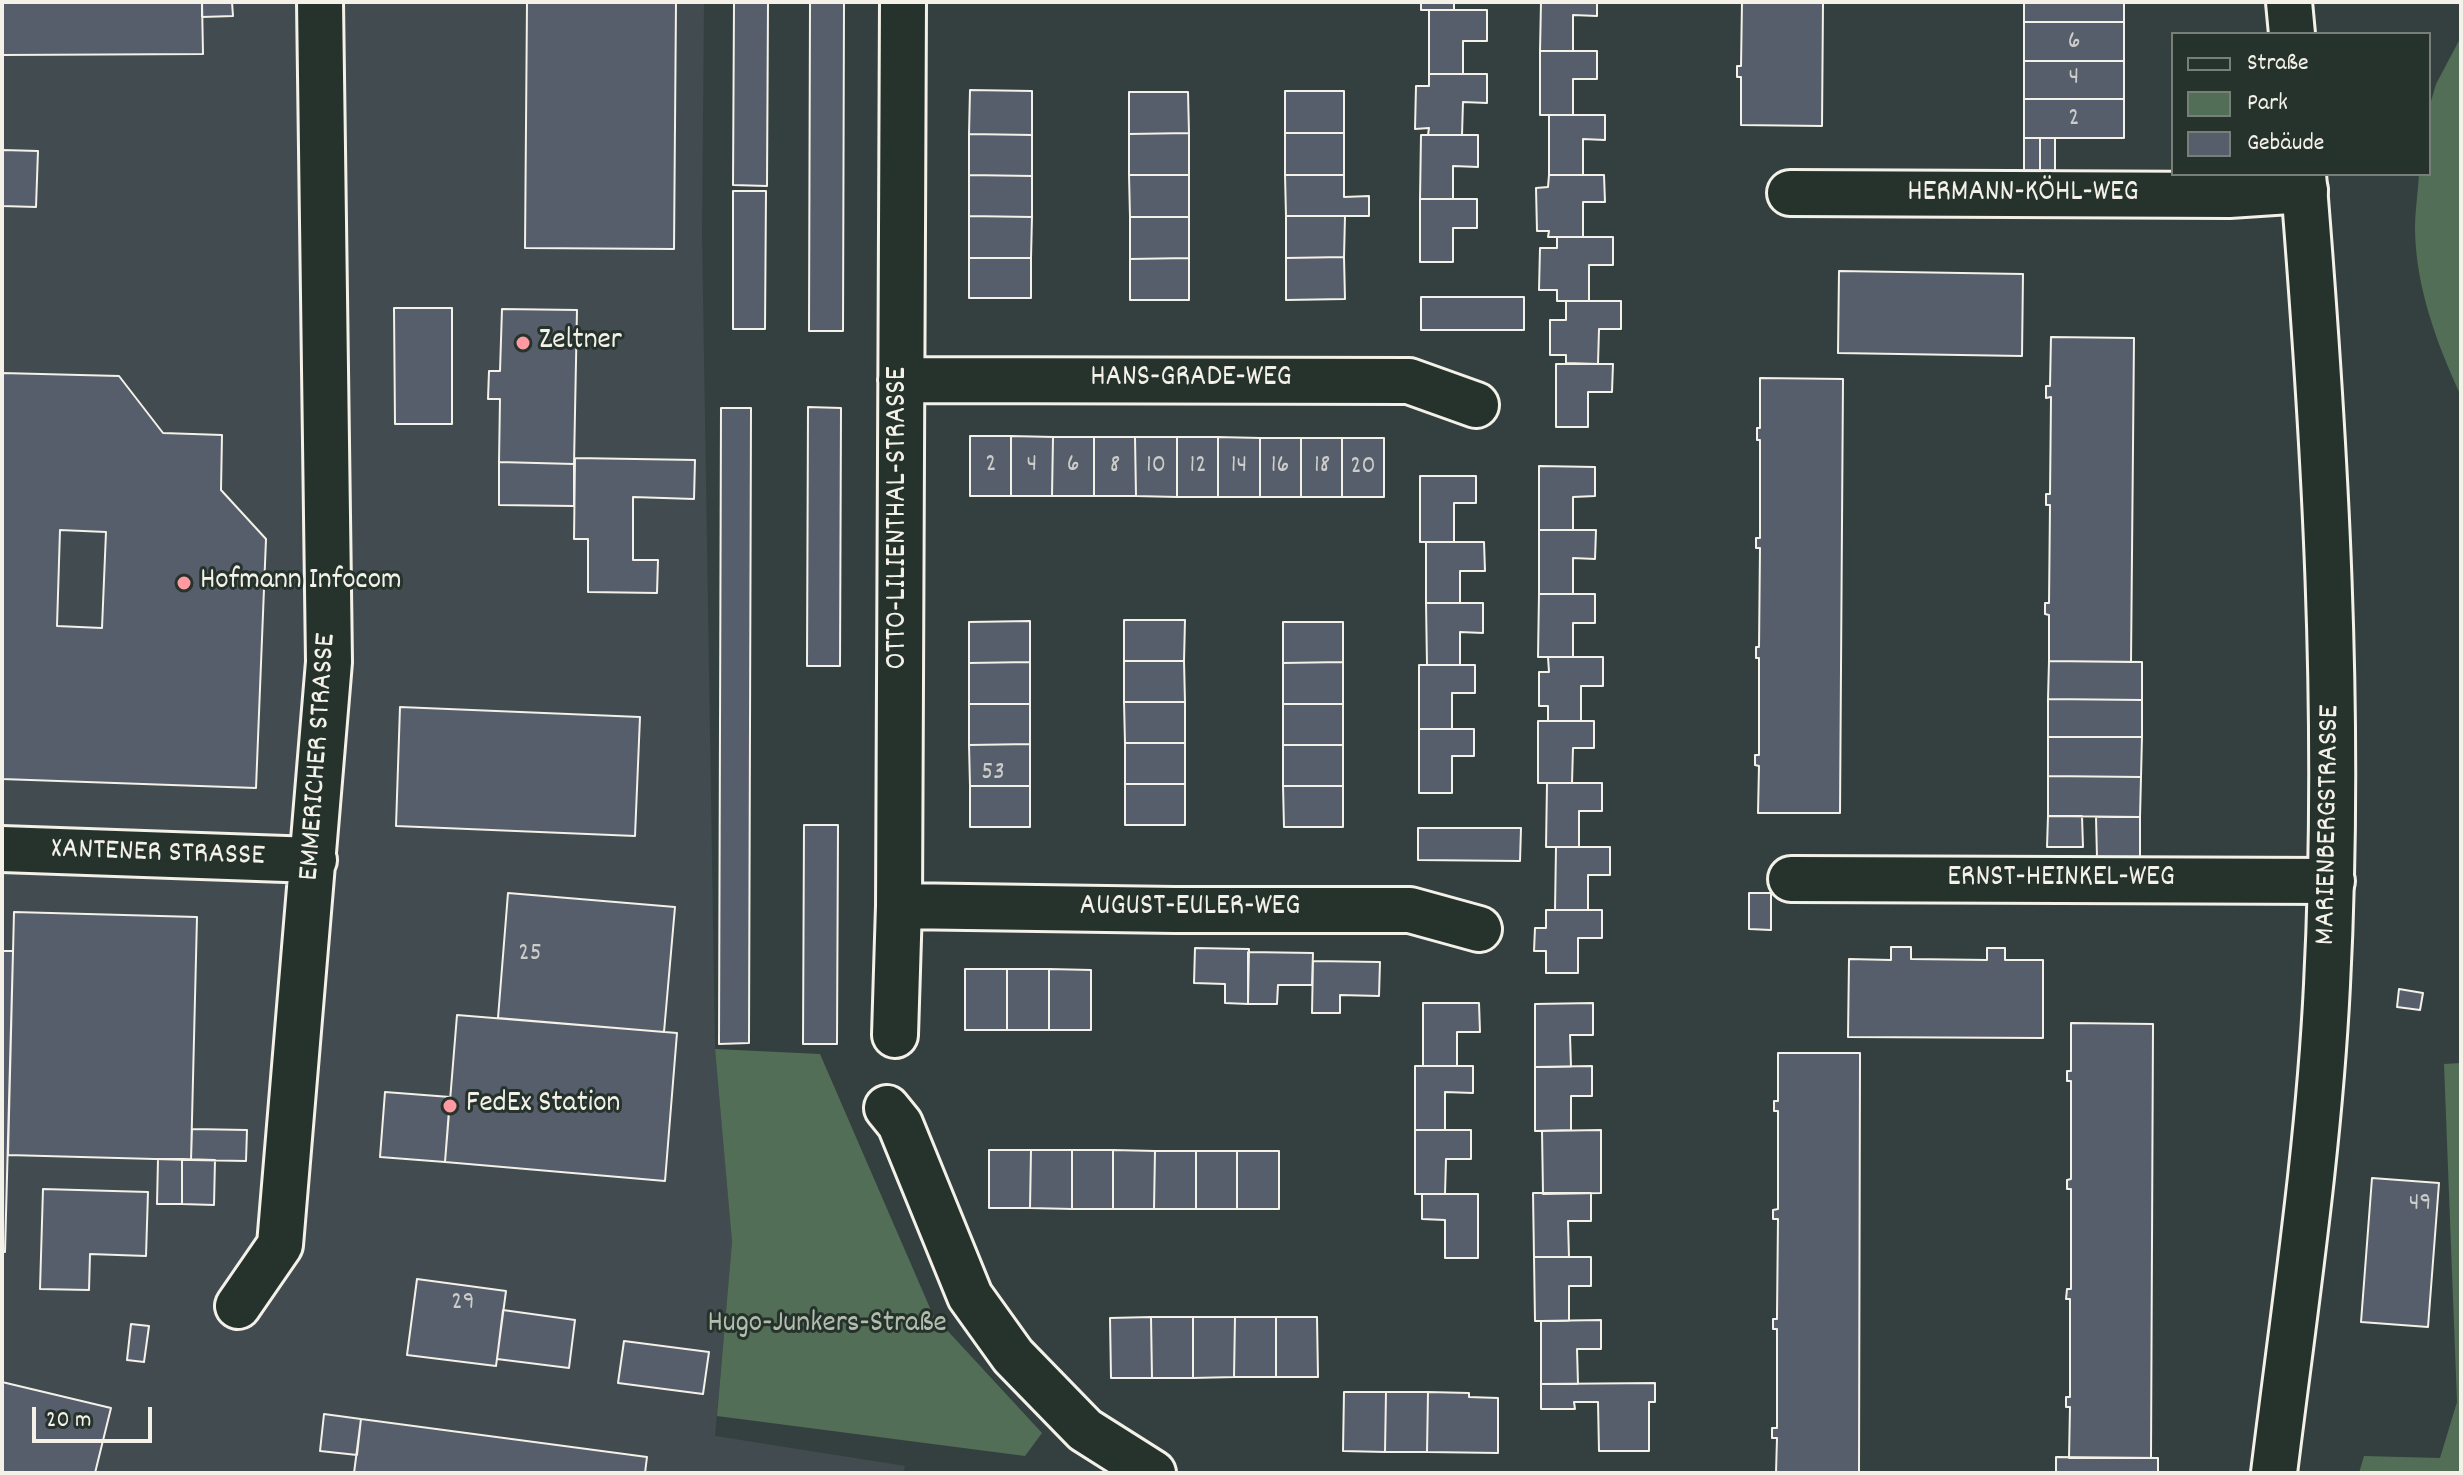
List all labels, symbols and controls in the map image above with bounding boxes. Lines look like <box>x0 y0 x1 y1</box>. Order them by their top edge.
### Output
house number: 6 <box>2068 27 2080 59</box>
legend <box>2171 32 2431 176</box>
text: Straße <box>2247 47 2309 81</box>
house number: 4 <box>2069 63 2079 95</box>
text: Park <box>2247 87 2288 121</box>
house number: 2 <box>2068 104 2080 136</box>
text: Gebäude <box>2247 127 2324 161</box>
street label: HERMANN-KÖHL-WEG <box>1907 177 2139 213</box>
place label: Zeltner <box>539 325 622 361</box>
marker: Zeltner <box>514 334 532 352</box>
street label: HANS-GRADE-WEG <box>1090 362 1292 398</box>
street label: OTTO-LILIENTHAL-STRASSE <box>882 367 918 669</box>
house number: 2 <box>985 450 997 482</box>
house number: 4 <box>1027 450 1037 482</box>
house number: 6 <box>1067 450 1079 482</box>
house number: 8 <box>1110 451 1120 483</box>
house number: 10 <box>1146 451 1166 483</box>
house number: 12 <box>1189 451 1207 483</box>
house number: 14 <box>1231 451 1247 483</box>
house number: 16 <box>1271 451 1289 483</box>
house number: 18 <box>1314 451 1330 483</box>
house number: 20 <box>1350 452 1376 484</box>
place label: Hofmann Infocom <box>200 565 402 601</box>
marker: Hofmann Infocom <box>175 574 193 592</box>
street label: EMMERICHER STRASSE <box>293 632 347 882</box>
street label: MARIENBERGSTRASSE <box>2310 705 2350 945</box>
house number: 53 <box>981 758 1005 790</box>
street label: XANTENER STRASSE <box>51 833 265 877</box>
street label: ERNST-HEINKEL-WEG <box>1947 862 2175 898</box>
street label: AUGUST-EULER-WEG <box>1080 891 1300 927</box>
house number: 25 <box>518 939 542 971</box>
place label: FedEx Station <box>466 1088 620 1124</box>
marker: FedEx Station <box>441 1097 459 1115</box>
house number: 49 <box>2409 1189 2431 1221</box>
house number: 29 <box>451 1288 475 1320</box>
park label: Hugo-Junkers-Straße <box>707 1308 947 1344</box>
scale bar <box>36 1391 156 1441</box>
text: 20 m <box>46 1404 92 1438</box>

